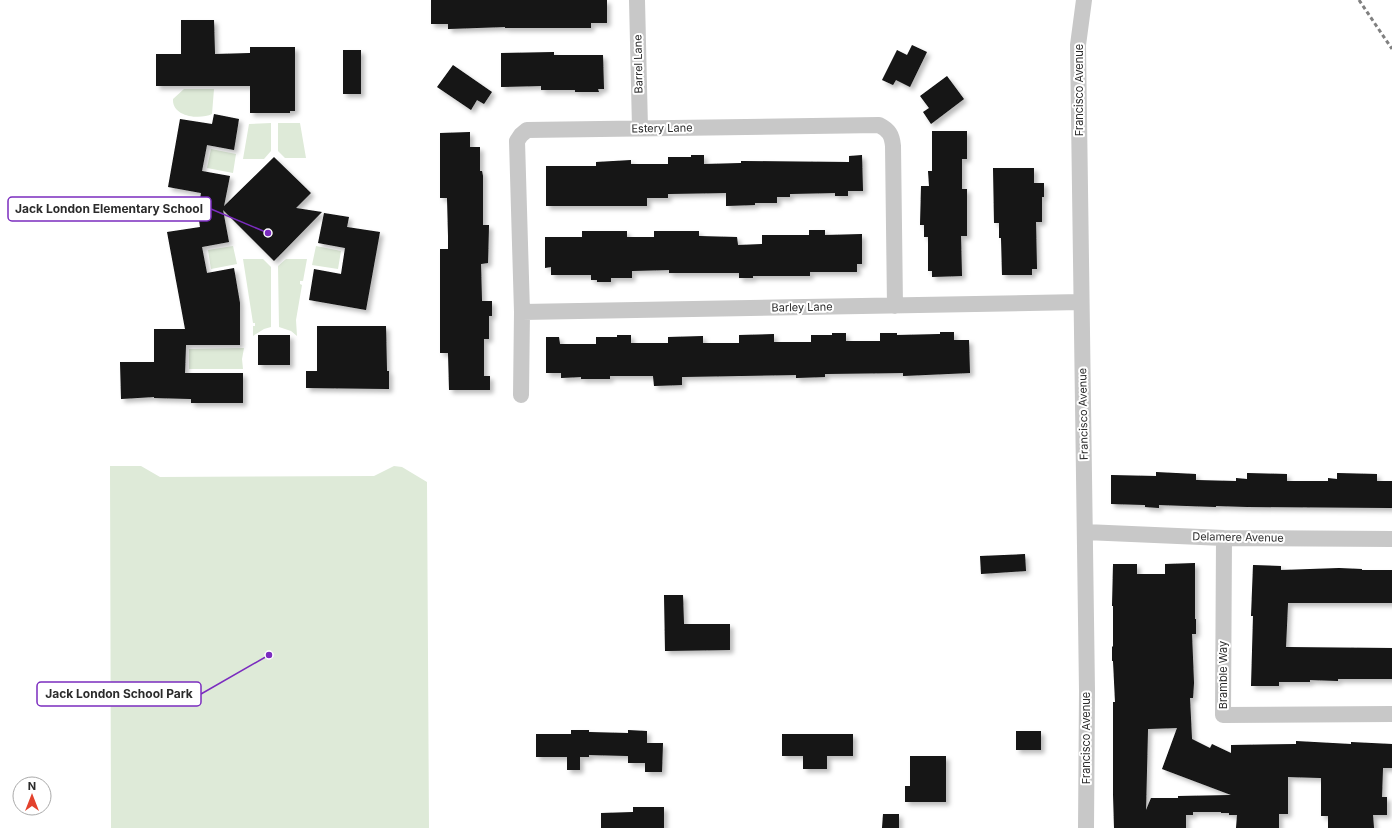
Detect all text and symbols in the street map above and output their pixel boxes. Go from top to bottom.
street label: Barrel Lane [630,34,646,94]
street label: Francisco Avenue [1072,44,1086,136]
street label: Estery Lane [631,120,693,136]
callout: Jack London Elementary School [8,197,211,221]
text: Jack London Elementary School [15,201,203,216]
street label: Barley Lane [771,299,833,315]
street label: Francisco Avenue [1075,368,1091,460]
street label: Delamere Avenue [1192,529,1284,545]
street label: Bramble Way [1216,641,1230,709]
callout: Jack London School Park [37,682,201,706]
text: Jack London School Park [45,686,193,701]
street label: Francisco Avenue [1079,692,1093,784]
north arrow [12,776,52,816]
text: N [28,779,36,793]

